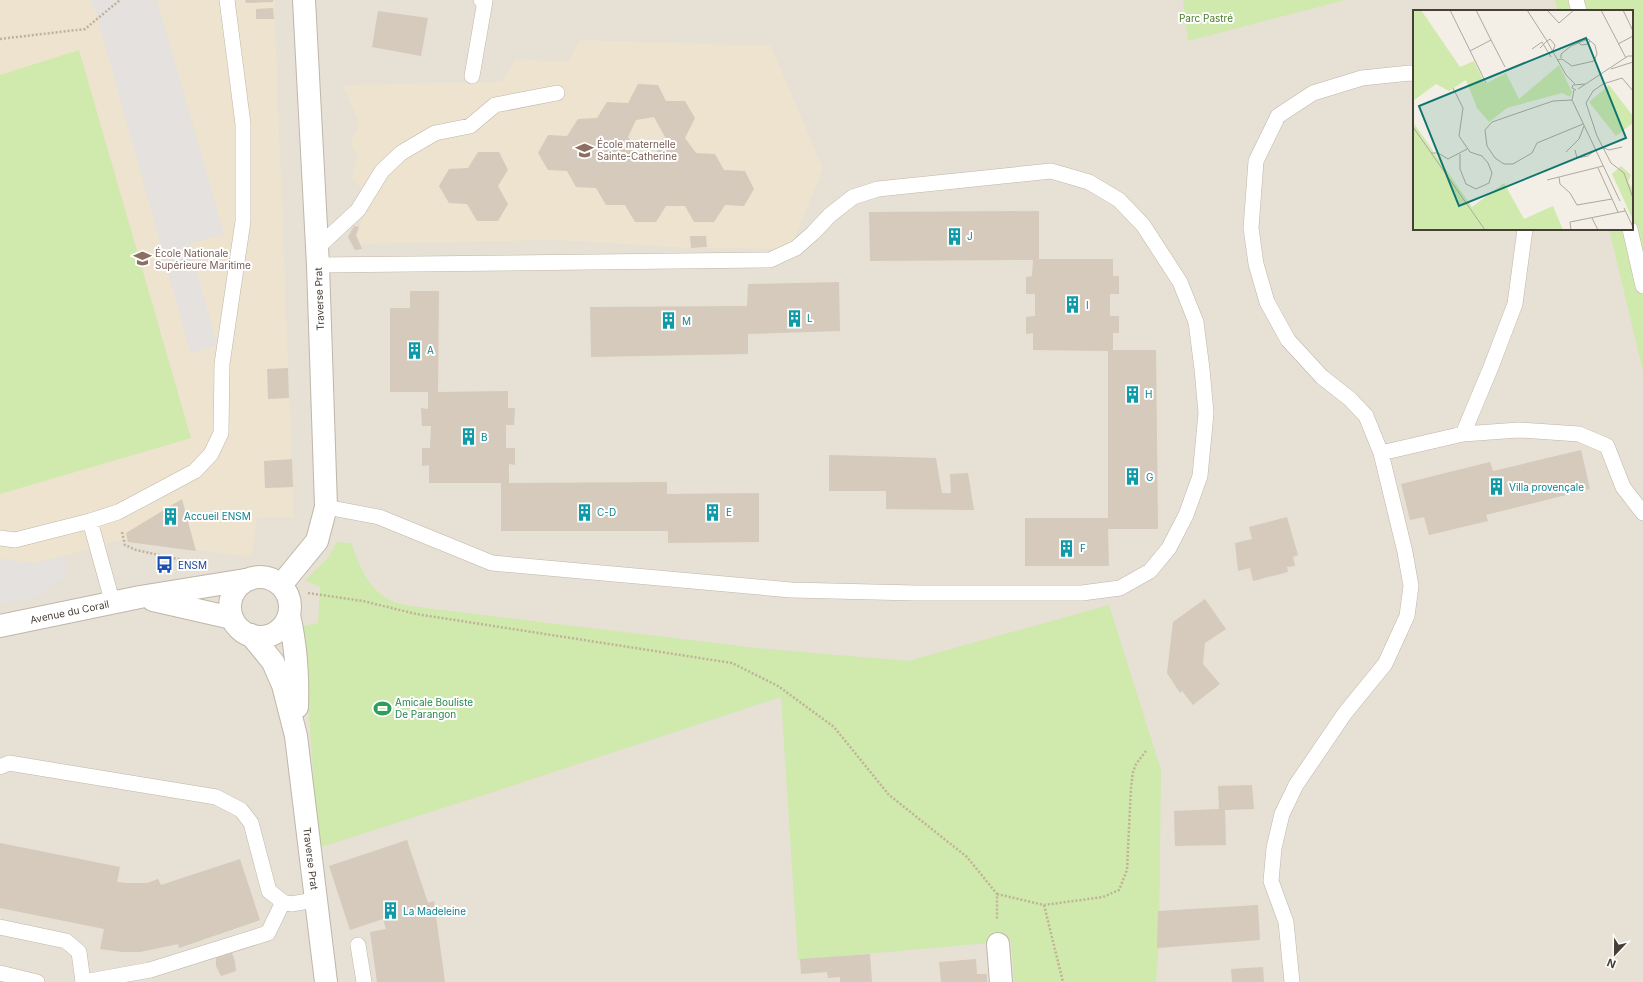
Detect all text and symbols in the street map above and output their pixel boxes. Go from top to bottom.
inset map [1413,10,1633,230]
park label: Parc Pastré [1179,12,1233,24]
place label: École maternelle Sainte-Catherine [597,137,677,162]
school or university icon: École maternelle Sainte-Catherine [574,140,594,160]
building icon: J [944,226,964,246]
place label: J [967,230,973,242]
place label: École Nationale Supérieure Maritime [155,246,251,271]
school or university icon: École Nationale Supérieure Maritime [132,249,152,269]
street label: Traverse Prat [312,267,326,331]
building icon: I [1063,295,1083,315]
place label: I [1086,299,1089,311]
building icon: L [784,308,804,328]
building icon: M [659,311,679,331]
place label: L [807,312,813,324]
place label: M [682,315,691,327]
building icon: A [404,340,424,360]
place label: A [427,344,434,356]
building icon: H [1122,384,1142,404]
place label: H [1145,388,1152,400]
building icon: B [458,427,478,447]
place label: B [481,431,488,443]
building icon: G [1123,467,1143,487]
place label: G [1146,471,1153,483]
building icon: Villa provençale [1486,477,1506,497]
place label: Villa provençale [1509,481,1584,493]
building icon: C-D [574,502,594,522]
building icon: E [703,502,723,522]
building icon: Accueil ENSM [161,506,181,526]
place label: C-D [597,506,616,518]
place label: E [726,506,732,518]
place label: Accueil ENSM [184,510,251,522]
building icon: F [1057,538,1077,558]
place label: F [1080,542,1086,554]
bus stop icon: ENSM [155,555,175,575]
place label: ENSM [178,559,207,571]
street label: Avenue du Corail [29,598,110,626]
place label: Amicale Bouliste De Parangon [395,696,473,720]
sports icon: Amicale Bouliste De Parangon [372,698,392,718]
street label: Traverse Prat [301,826,321,891]
building icon: La Madeleine [380,901,400,921]
place label: La Madeleine [403,905,466,917]
north arrow [1595,934,1635,974]
text: N [1605,955,1618,971]

